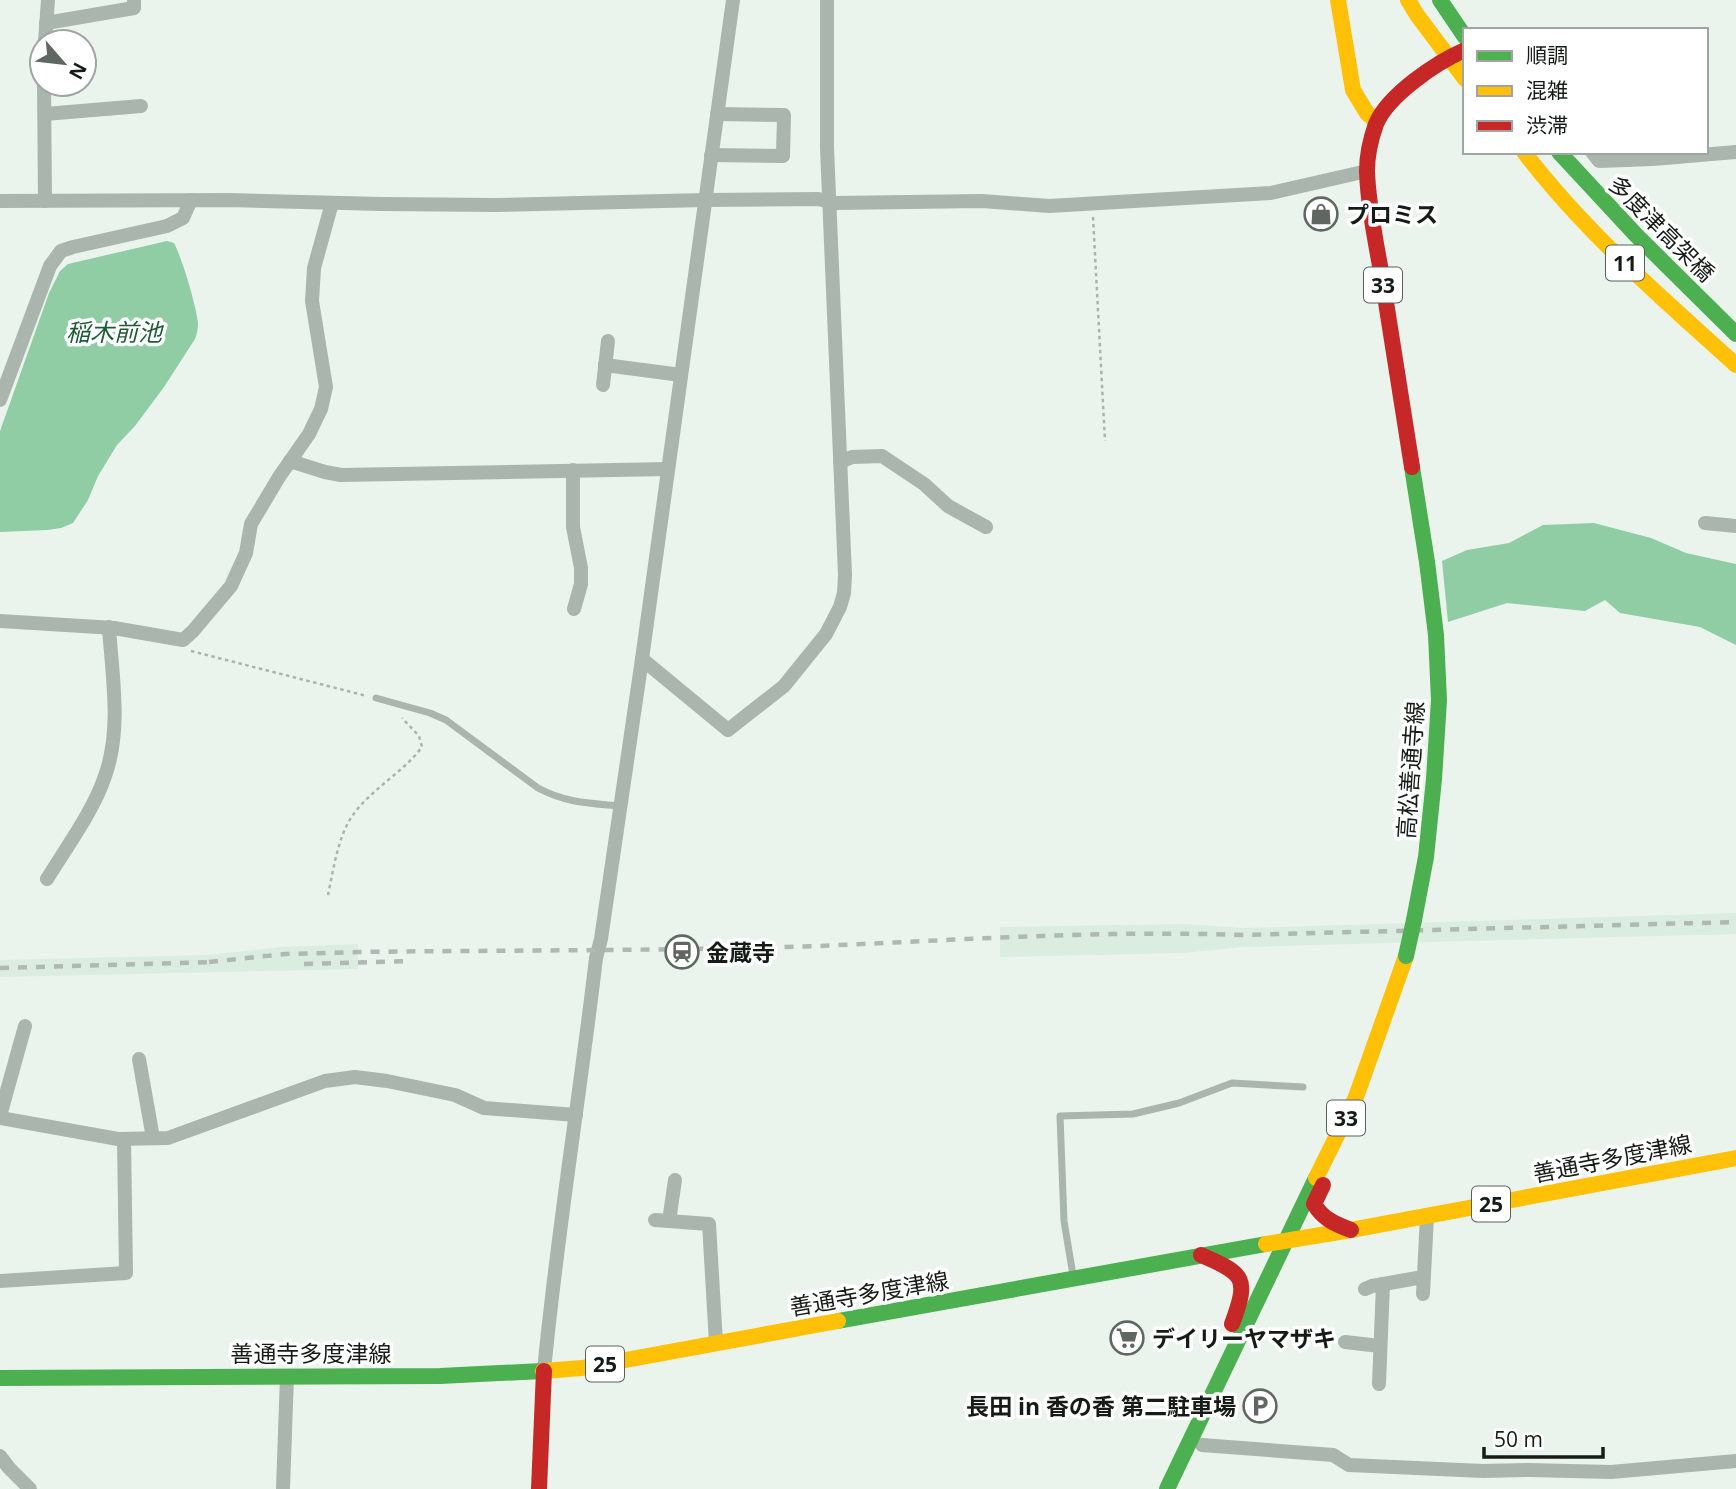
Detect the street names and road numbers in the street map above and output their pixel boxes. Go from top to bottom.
street label: 多度津高架橋 [1602,168,1722,288]
road number: 11 [1606,246,1644,280]
road number: 33 [1364,268,1402,302]
street label: 高松善通寺線 [1389,700,1431,840]
road number: 33 [1327,1100,1365,1136]
street label: 善通寺多度津線 [1530,1127,1694,1189]
road number: 25 [1472,1186,1510,1222]
street label: 善通寺多度津線 [787,1263,951,1323]
street label: 善通寺多度津線 [231,1337,392,1369]
road number: 25 [586,1346,624,1382]

